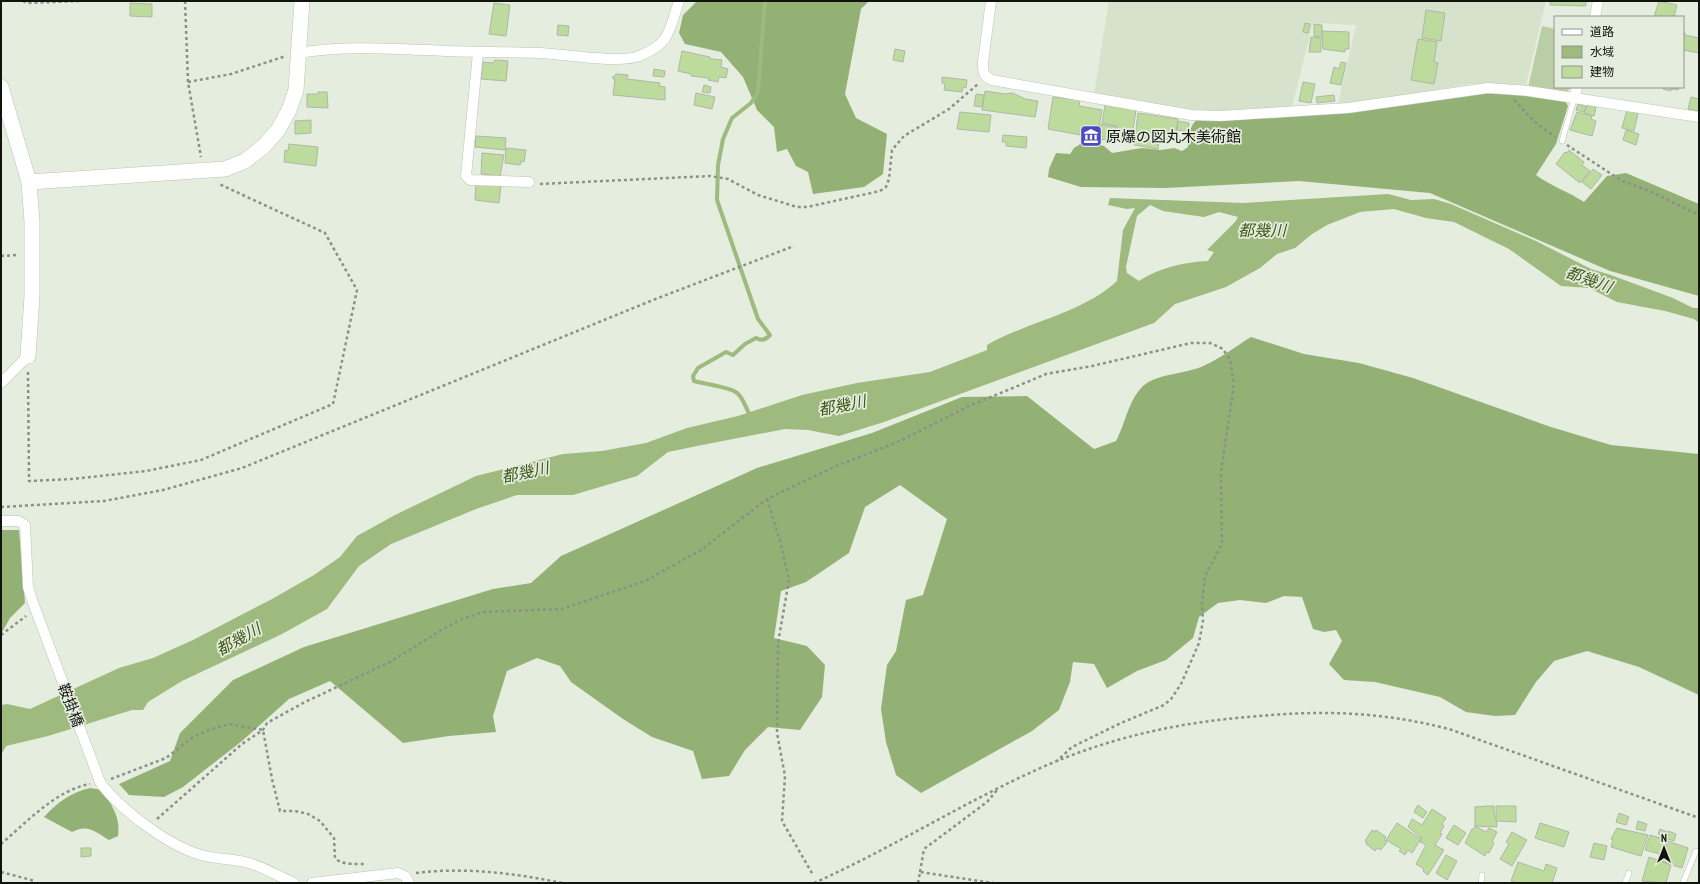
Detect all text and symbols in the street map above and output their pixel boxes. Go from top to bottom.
legend [1554,16,1684,88]
text: 道路 [1590,24,1614,39]
text: 水域 [1590,44,1614,59]
text: 建物 [1590,64,1614,79]
museum icon: 原爆の図丸木美術館 [1078,123,1104,149]
place label: 原爆の図丸木美術館 [1106,127,1241,146]
water label: 都幾川 [1238,220,1288,240]
water label: 都幾川 [1563,261,1617,297]
water label: 都幾川 [817,390,869,419]
water label: 都幾川 [499,457,553,487]
water label: 都幾川 [212,618,266,659]
street label: 鞍掛橋 [54,681,88,729]
north arrow [1644,828,1684,868]
text: N [1661,831,1667,845]

